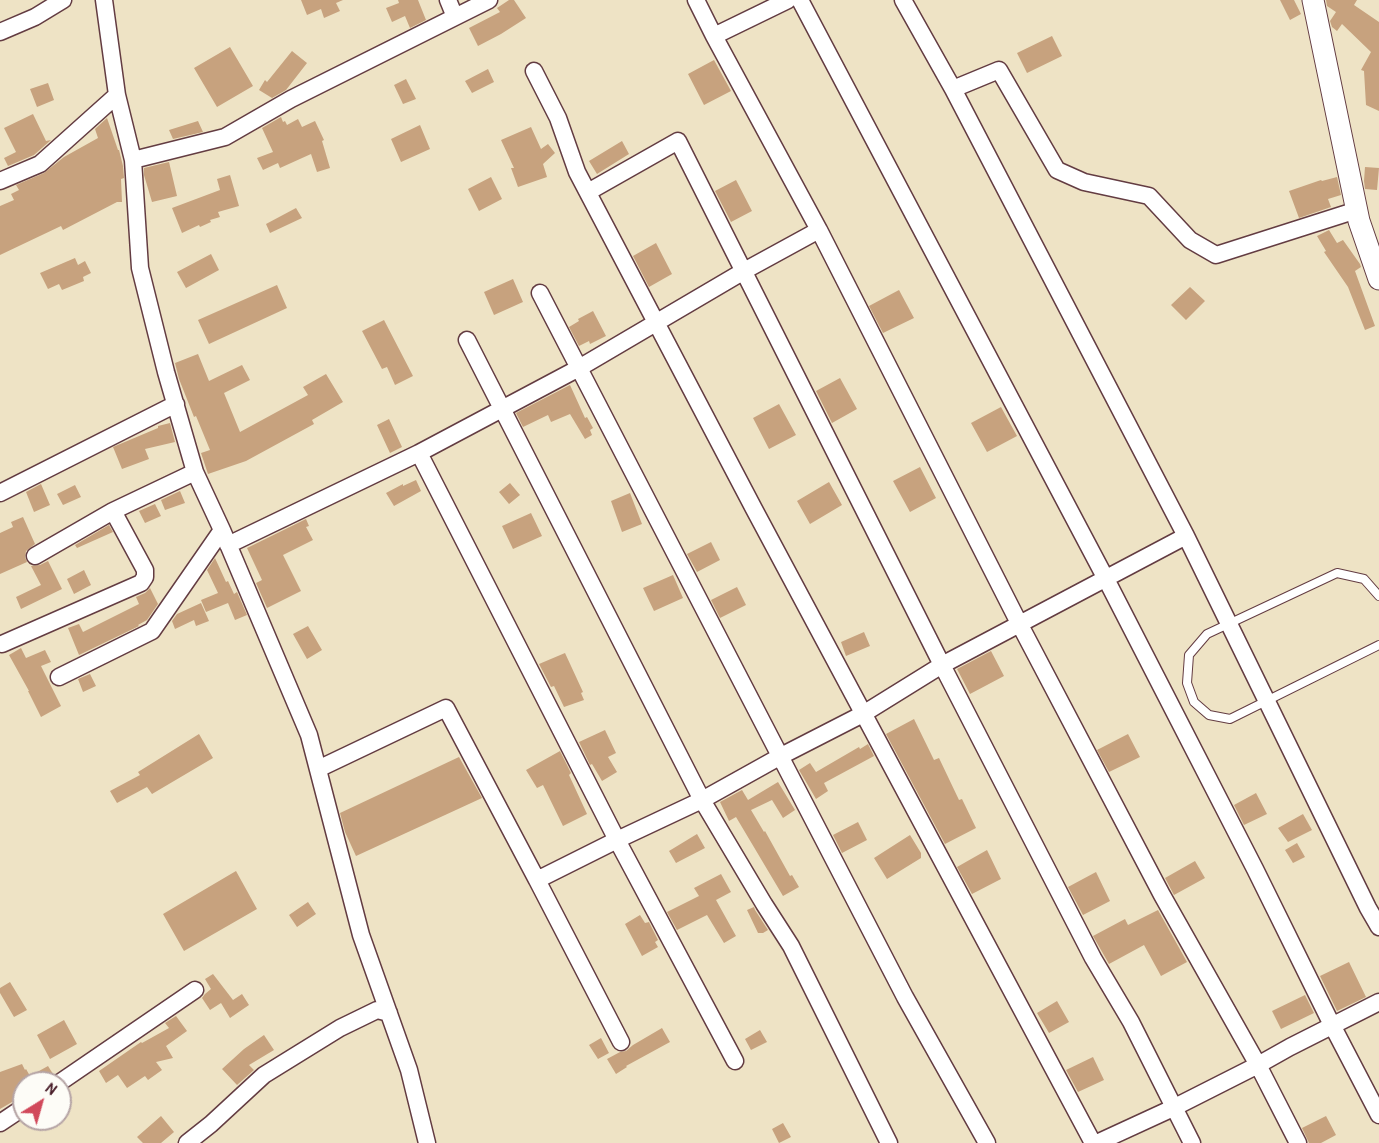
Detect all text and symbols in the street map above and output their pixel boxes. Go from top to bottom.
north arrow [12,1071,72,1131]
text: N [42,1077,62,1100]

